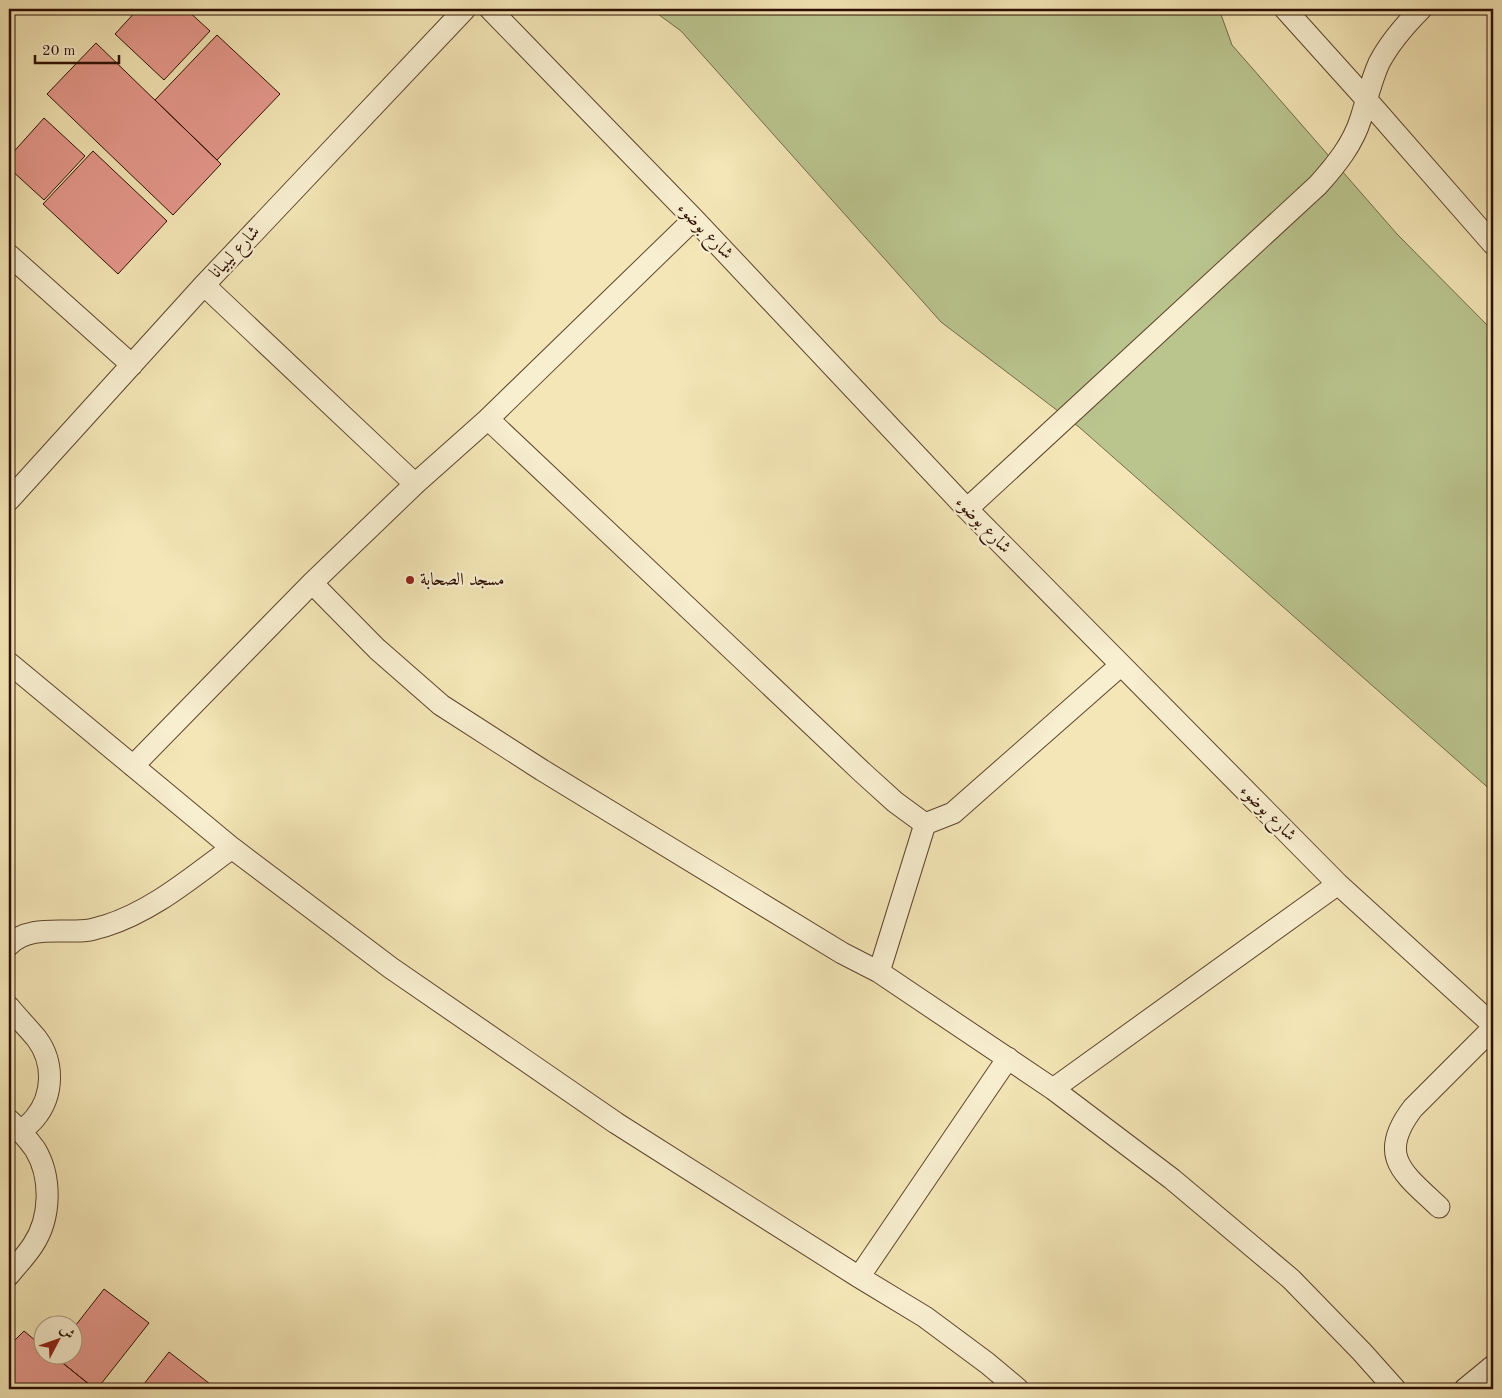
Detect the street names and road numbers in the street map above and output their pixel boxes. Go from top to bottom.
street label: شارع بوضوء [670,199,736,266]
street label: شارع ليبيانا [206,222,267,285]
street label: شارع بوضوء [948,493,1014,560]
street label: شارع بوضوء [1233,781,1300,848]

